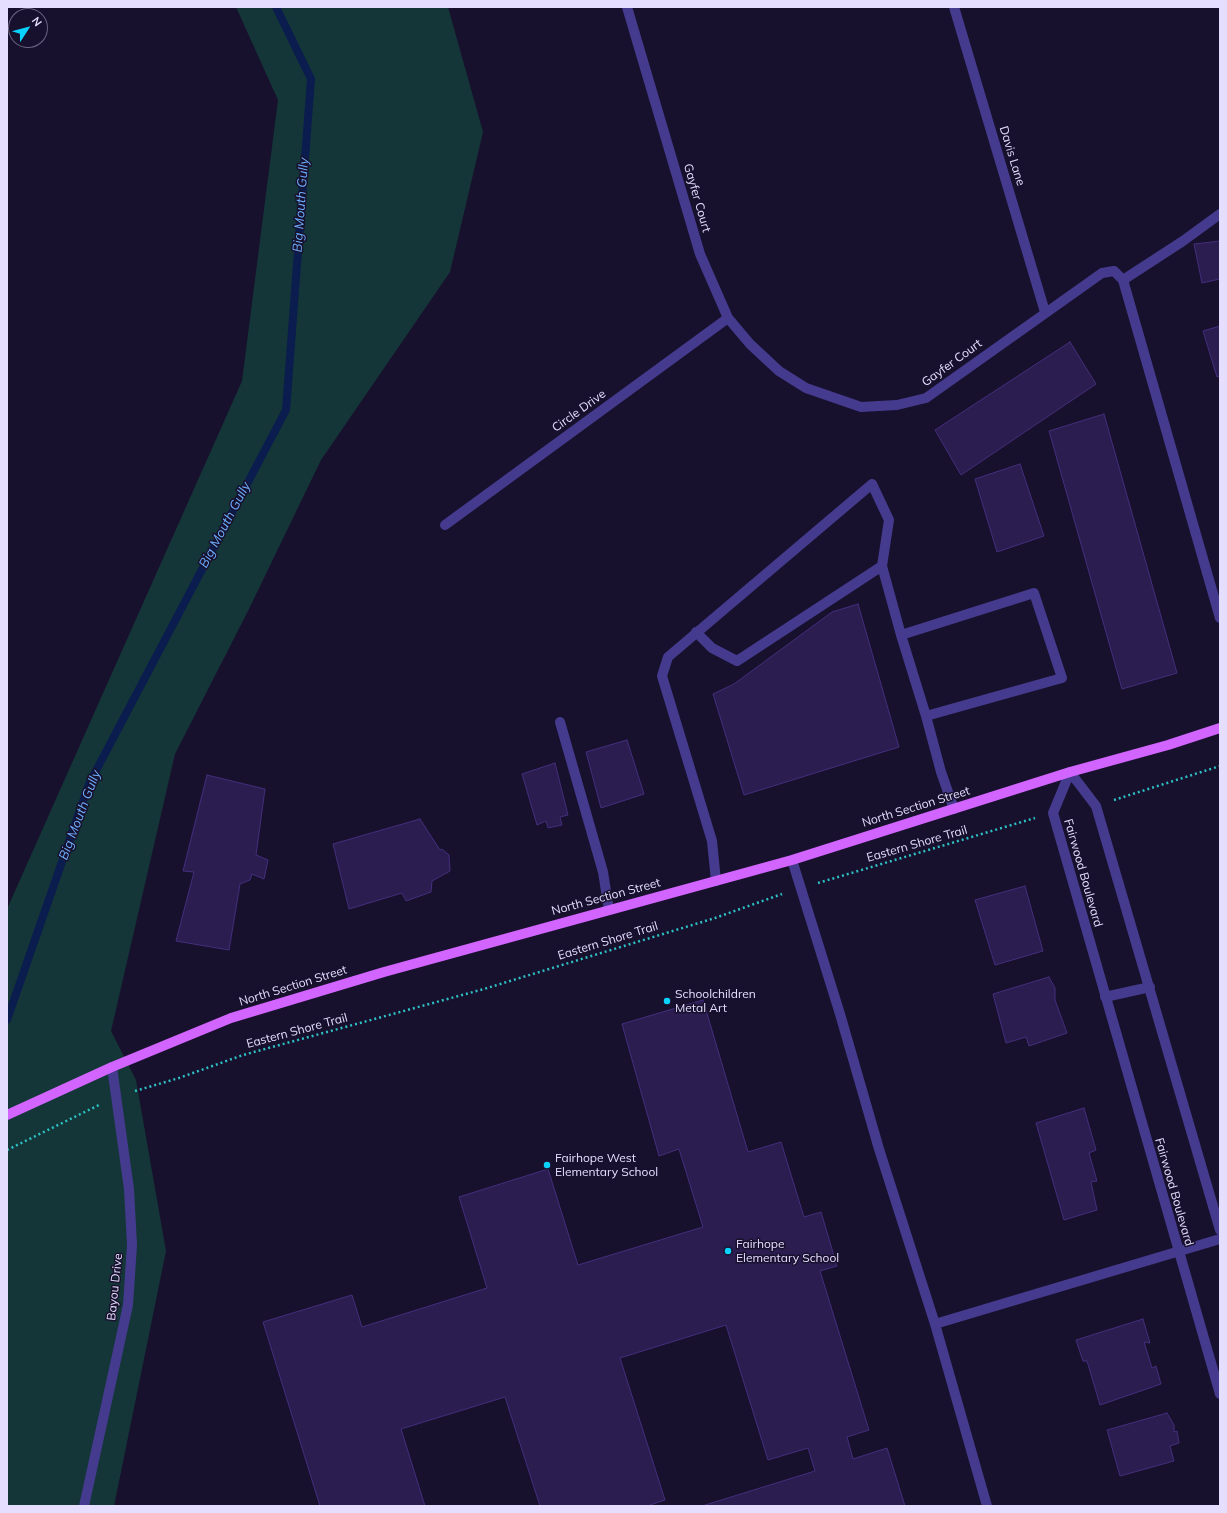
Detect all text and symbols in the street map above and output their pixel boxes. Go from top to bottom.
north arrow [8,8,48,48]
text: N [29,14,45,29]
street label: Davis Lane [996,124,1028,188]
water label: Big Mouth Gully [290,157,312,253]
street label: Gayfer Court [680,162,714,234]
street label: Gayfer Court [919,336,985,390]
street label: Circle Drive [549,387,609,435]
water label: Big Mouth Gully [196,479,254,571]
water label: Big Mouth Gully [56,768,104,862]
street label: North Section Street [860,784,972,830]
street label: Fairwood Boulevard [1061,817,1105,929]
street label: Eastern Shore Trail [865,823,969,865]
street label: North Section Street [550,876,662,918]
street label: Eastern Shore Trail [556,919,660,963]
street label: North Section Street [237,963,349,1009]
place label: Schoolchildren Metal Art [675,987,756,1015]
marker: Schoolchildren Metal Art [662,996,672,1006]
street label: Eastern Shore Trail [245,1011,349,1051]
street label: Fairwood Boulevard [1152,1136,1196,1248]
place label: Fairhope West Elementary School [555,1151,658,1179]
marker: Fairhope West Elementary School [542,1160,552,1170]
place label: Fairhope Elementary School [736,1237,839,1265]
marker: Fairhope Elementary School [723,1246,733,1256]
street label: Bayou Drive [104,1253,126,1321]

